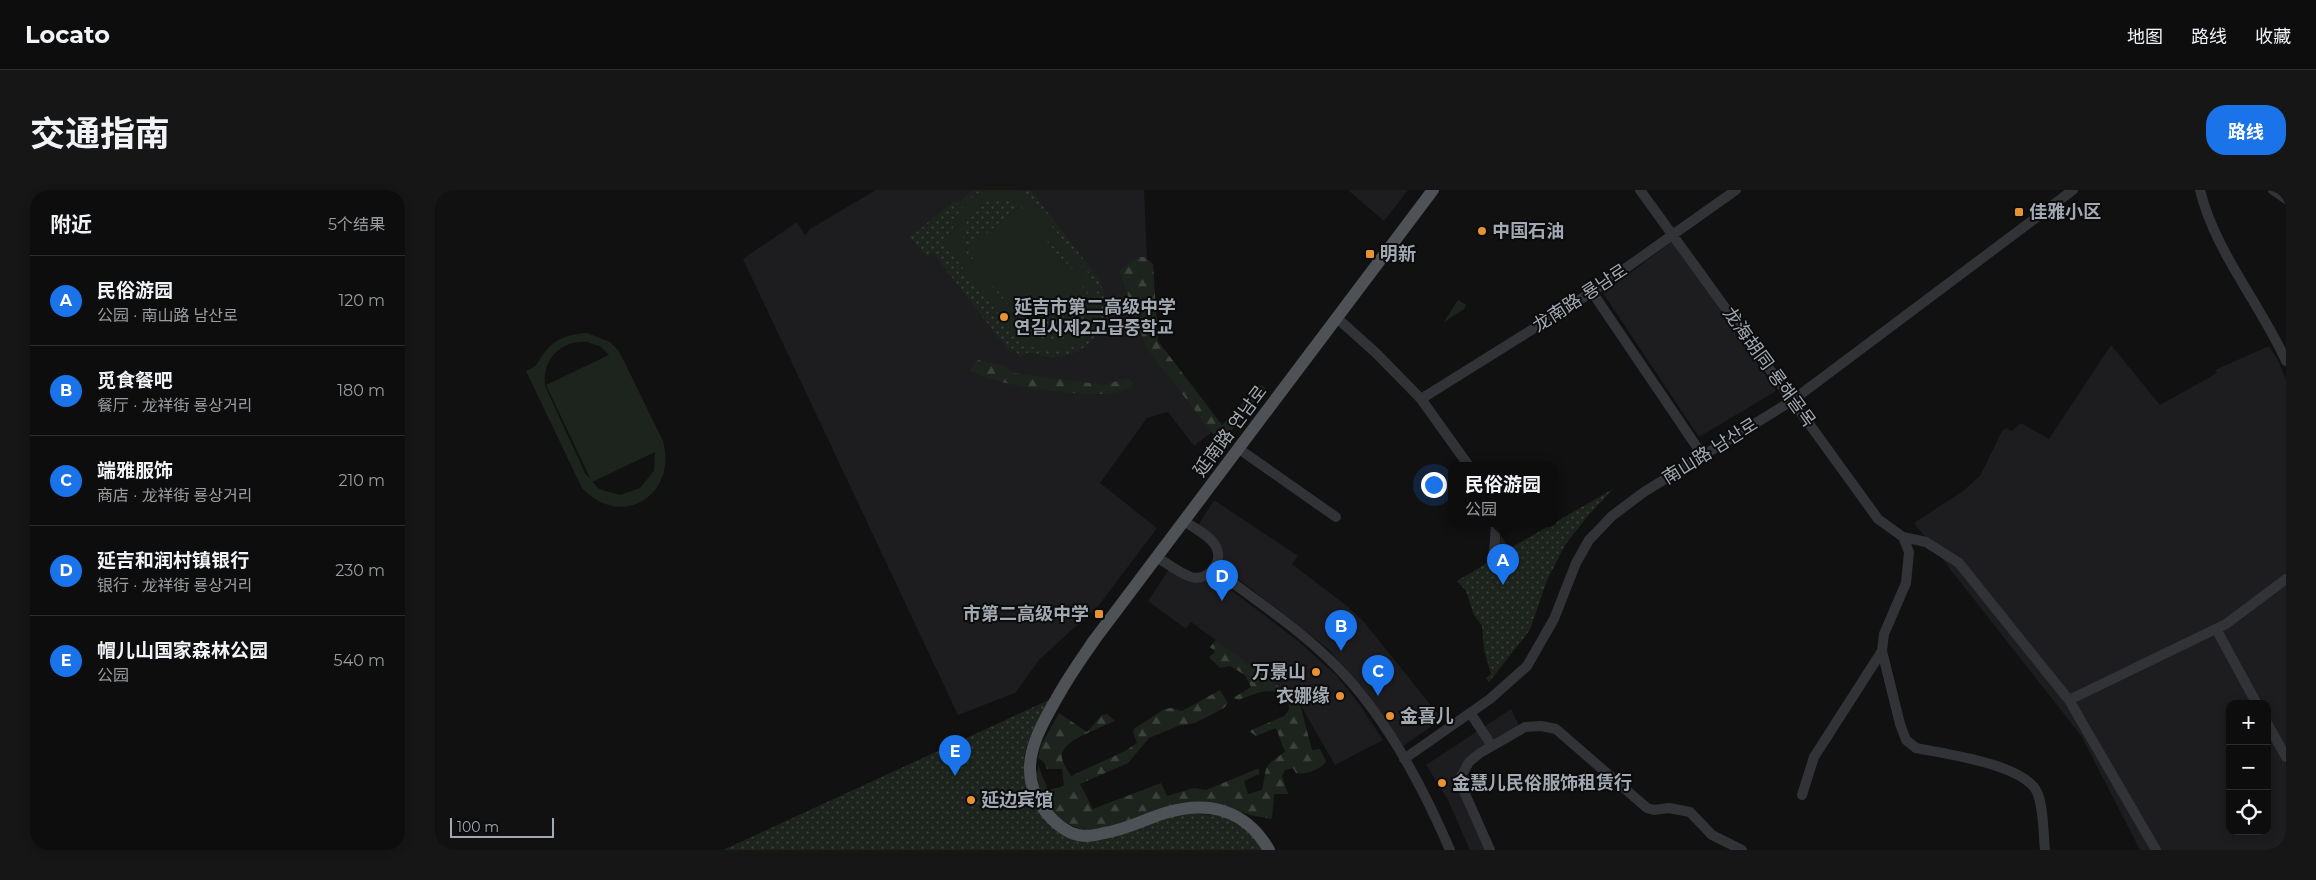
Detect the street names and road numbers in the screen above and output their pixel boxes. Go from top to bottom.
street label: 龙南路 룡남로 [1529,259,1631,337]
street label: 龙海胡同 룡해골목 [1718,303,1820,431]
street label: 延南路 연남로 [1189,381,1271,481]
street label: 南山路 남산로 [1658,413,1762,489]

